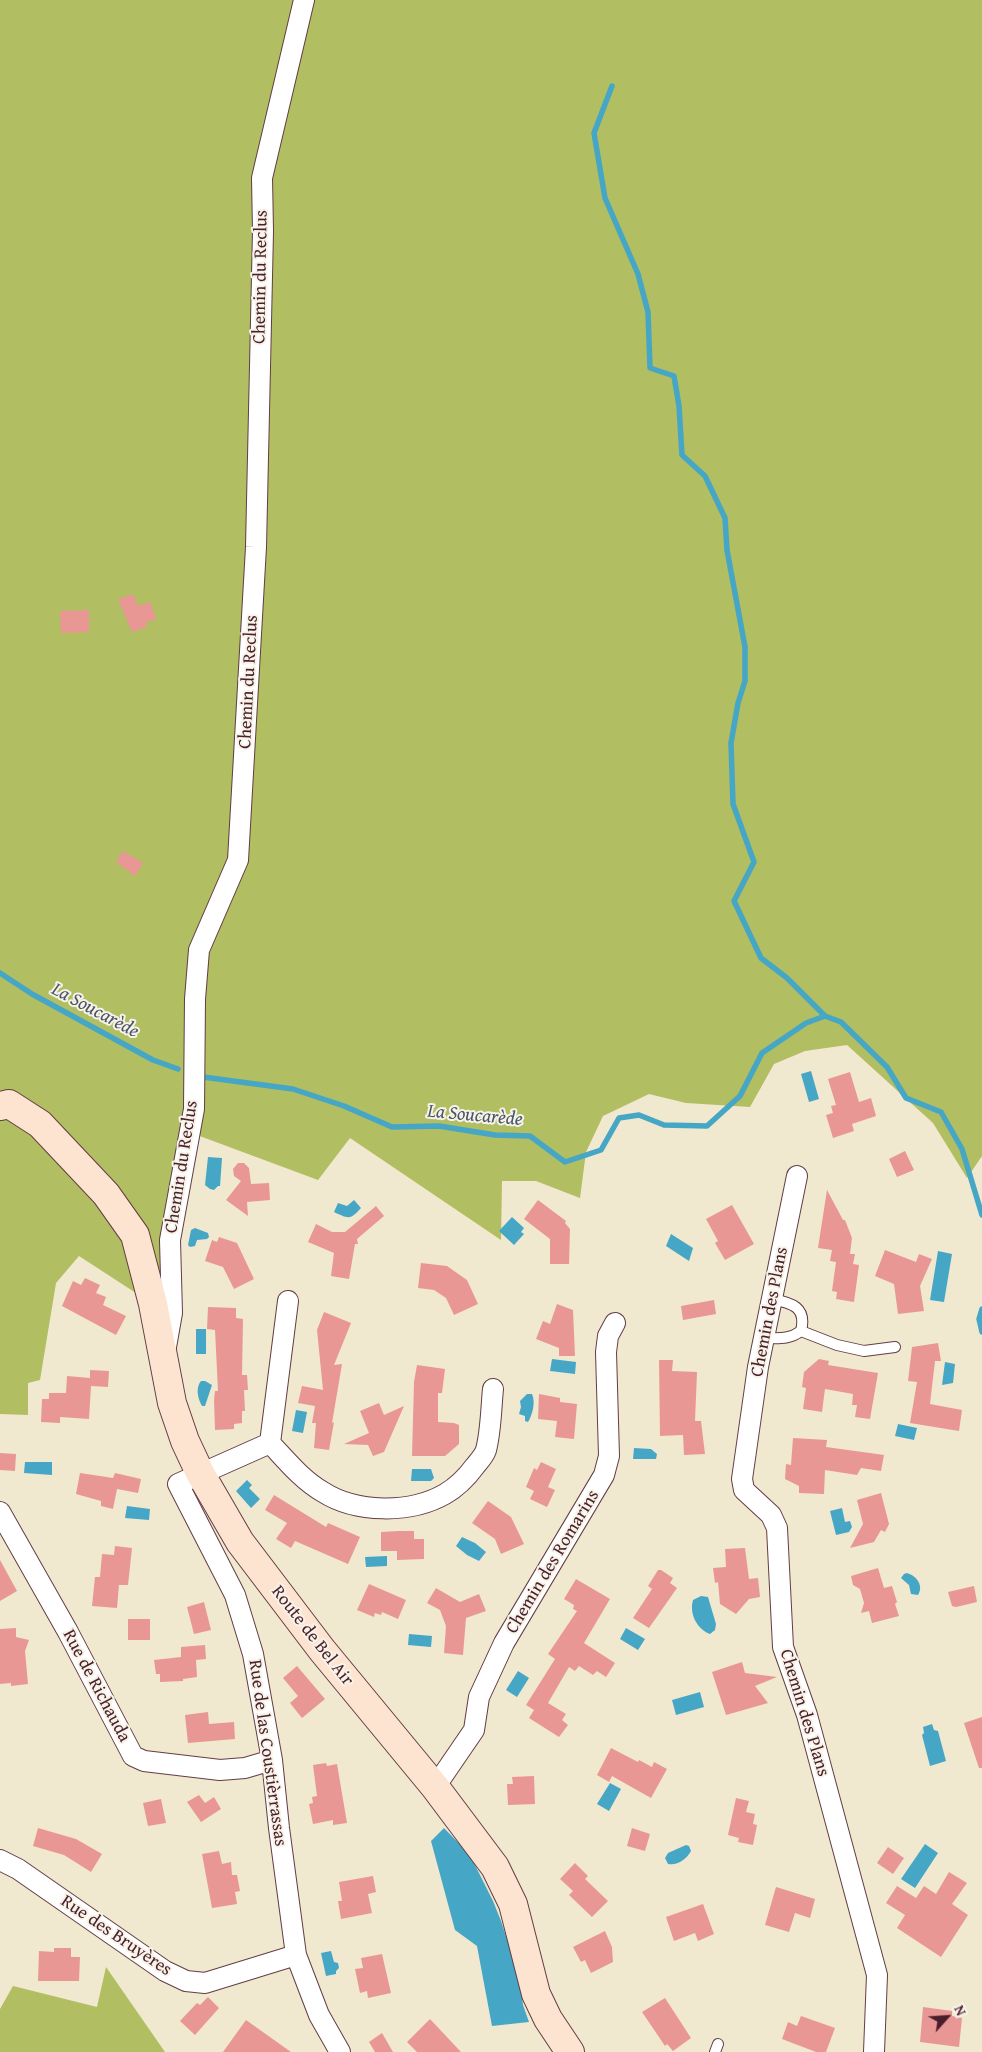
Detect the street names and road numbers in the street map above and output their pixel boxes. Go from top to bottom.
street label: Chemin du Reclus [249,210,273,344]
street label: Chemin du Reclus [235,615,263,749]
street label: Chemin du Reclus [161,1099,203,1235]
street label: Chemin des Plans [747,1245,793,1379]
street label: Chemin des Romarins [502,1486,604,1638]
street label: Route de Bel Air [266,1582,358,1690]
street label: Rue de Richauda [57,1626,135,1746]
street label: Chemin des Plans [774,1647,834,1779]
street label: Rue de las Coustièrrassas [243,1658,291,1848]
street label: Rue des Bruyères [56,1891,176,1981]

